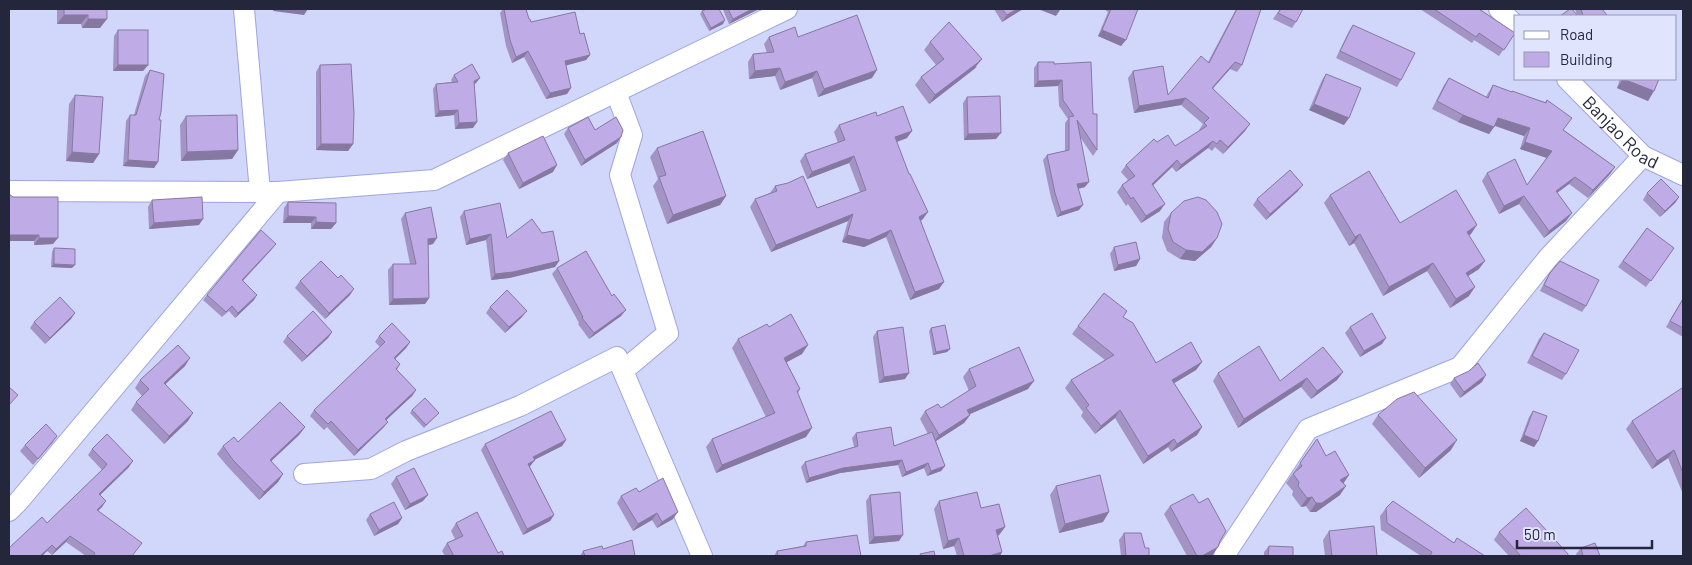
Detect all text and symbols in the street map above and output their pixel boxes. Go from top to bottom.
legend [1514,15,1677,80]
text: Road [1560,25,1593,43]
text: Building [1560,50,1613,68]
street label: Banjao Road [1579,91,1662,173]
scale bar [1517,518,1652,550]
text: 50 m [1524,525,1556,543]

